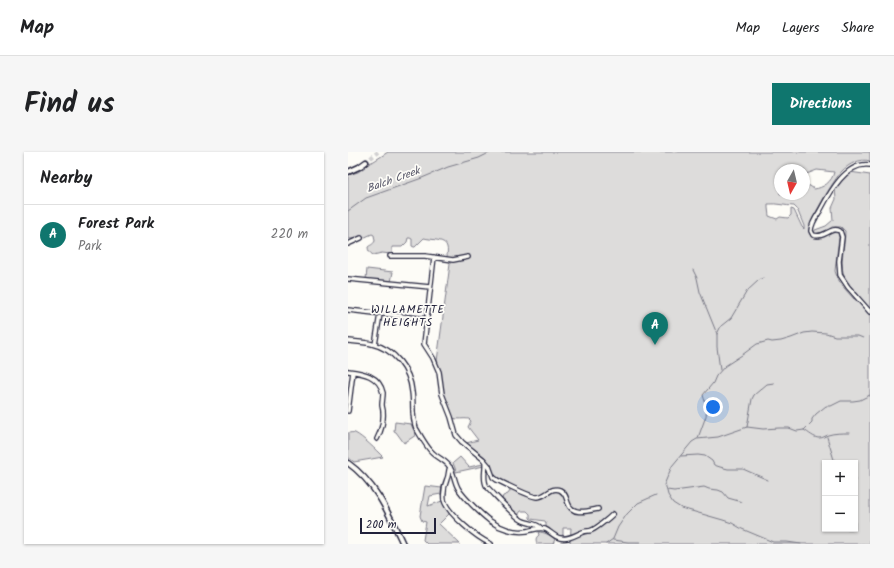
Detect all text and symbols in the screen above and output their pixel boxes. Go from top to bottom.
text: Map [20,13,54,43]
text: Map [736,17,760,39]
text: Layers [782,17,820,39]
text: Share [842,17,874,39]
text: Find us [24,82,115,127]
button: Directions [772,83,870,125]
water label: Balch Creek [364,161,424,198]
north arrow [774,164,810,200]
text: Nearby [40,165,92,192]
text: Forest Park [78,212,154,236]
text: A [49,224,57,245]
text: 220 m [271,224,308,245]
text: Park [78,236,102,257]
district label: WILLAMETTE HEIGHTS [371,301,445,332]
pin: A [642,312,668,345]
your location [703,397,723,417]
map controls [822,460,858,532]
button: + [822,460,858,496]
button: − [822,496,858,532]
scale bar [360,516,436,535]
text: 200 m [366,516,397,534]

